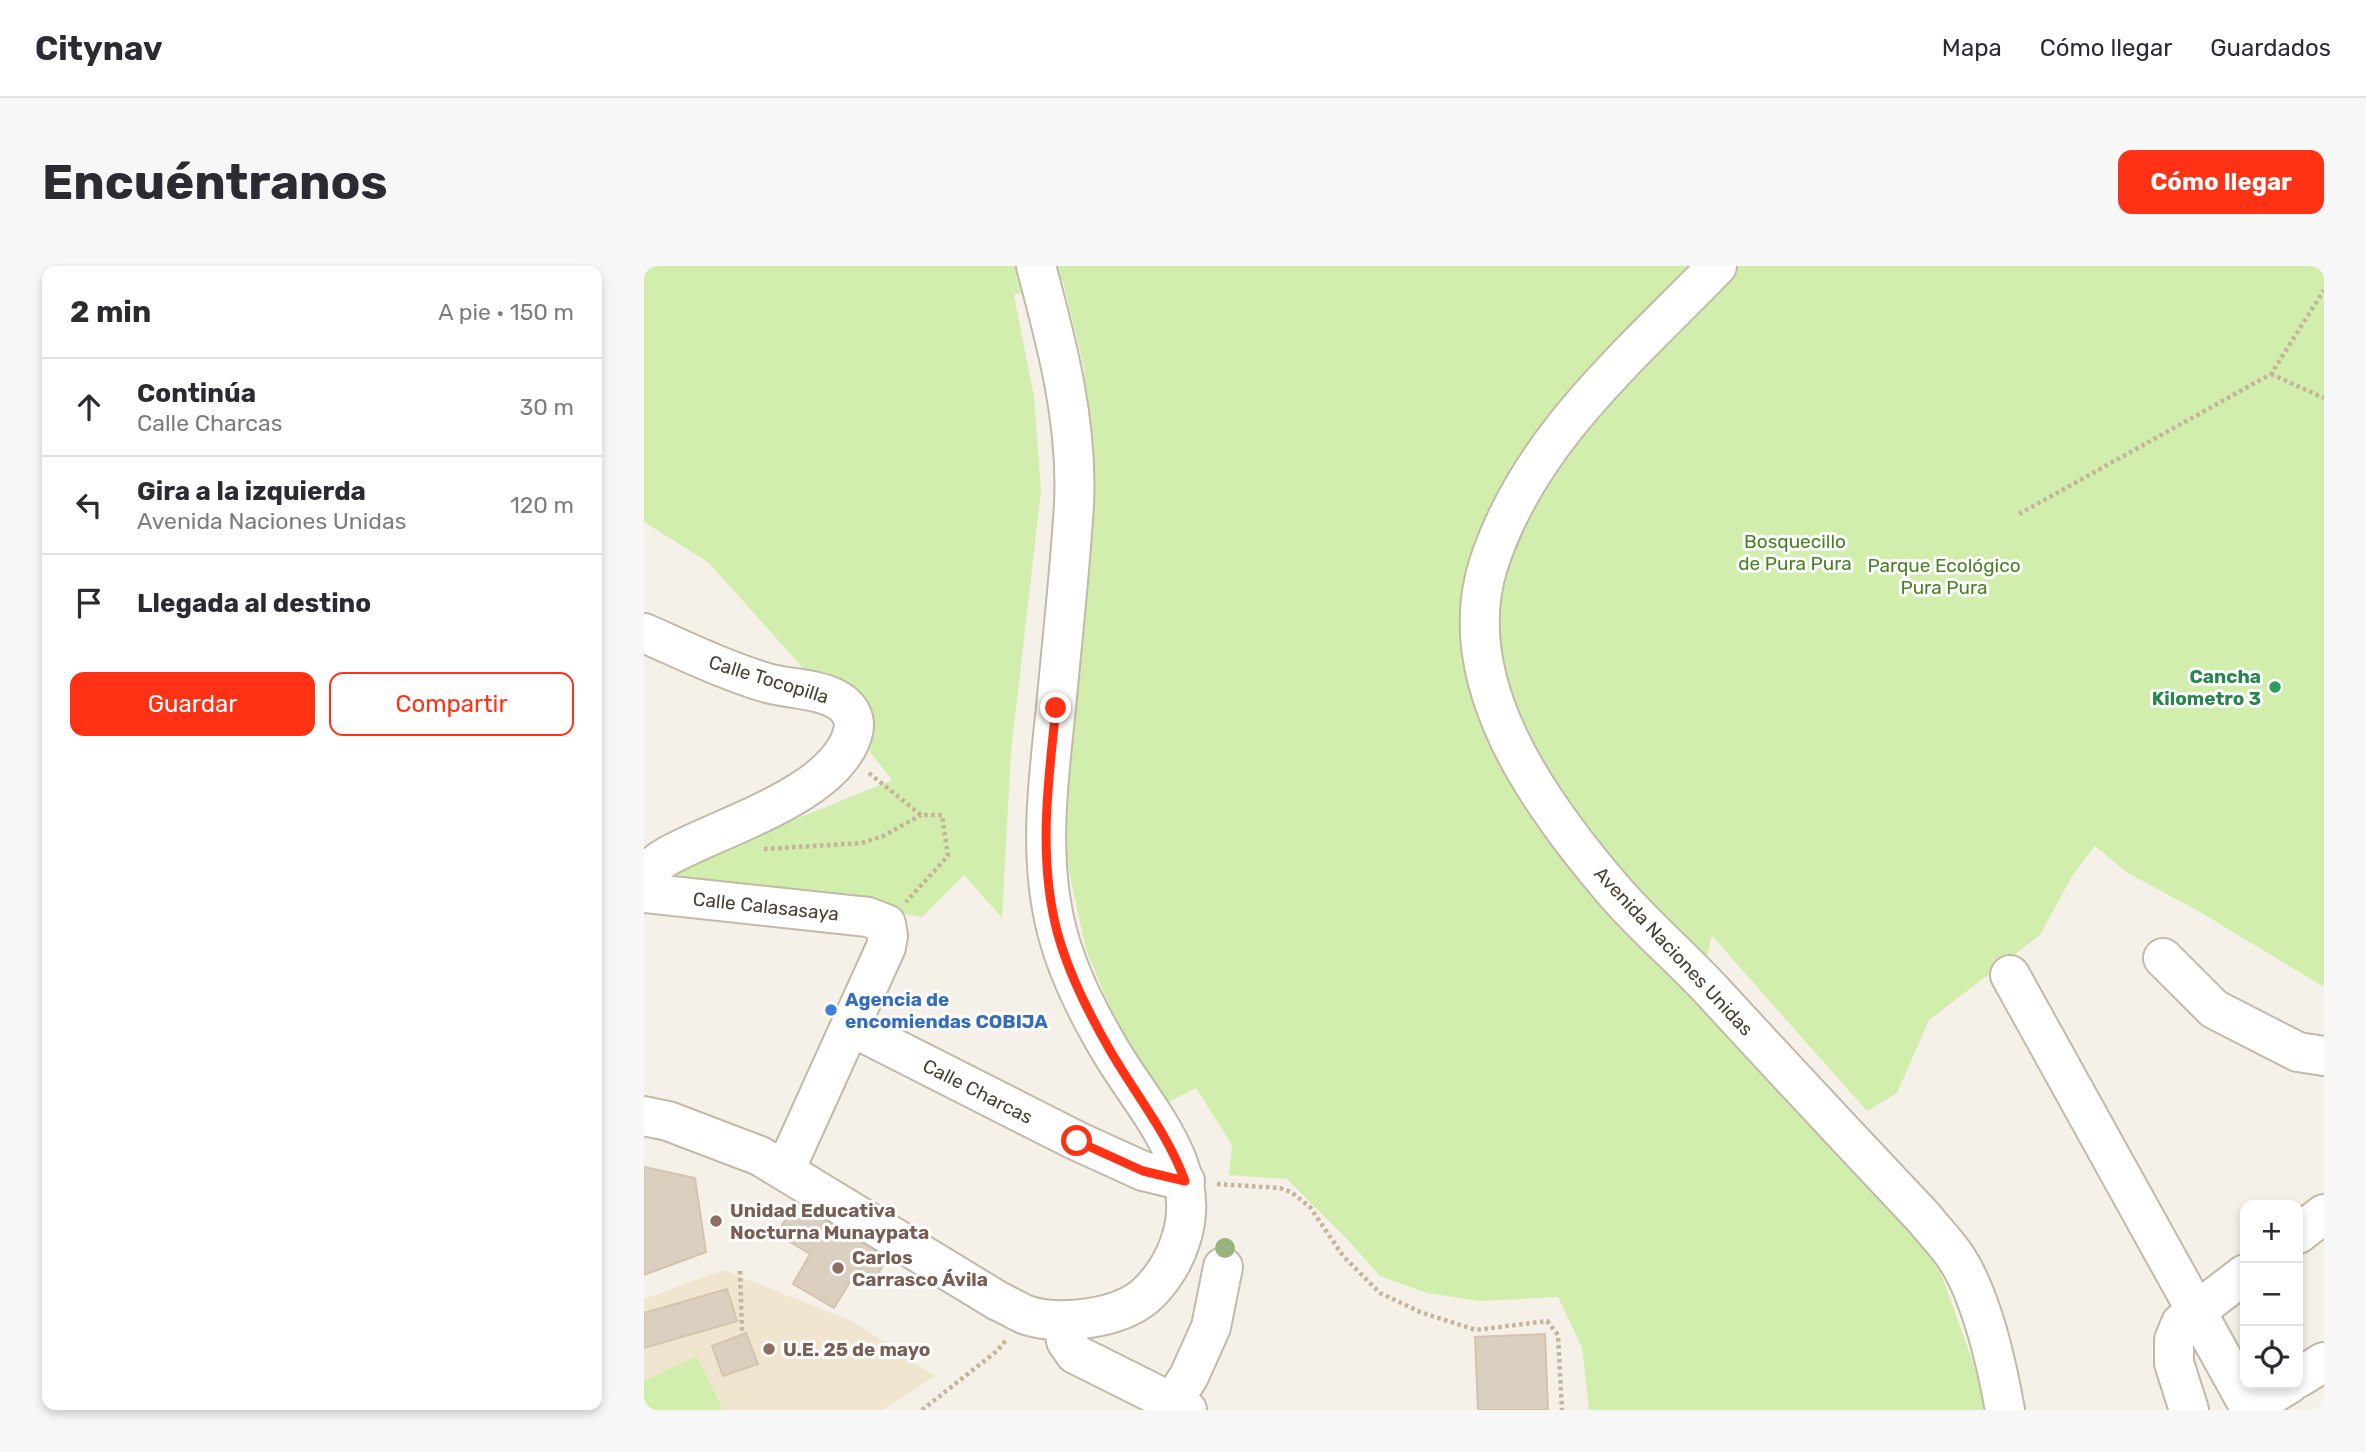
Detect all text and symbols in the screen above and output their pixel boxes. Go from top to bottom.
text: Citynav [35,29,163,68]
text: Mapa [1942,34,2002,62]
text: Cómo llegar [2040,34,2172,62]
text: Guardados [2210,34,2331,62]
button: Cómo llegar [2118,150,2324,214]
text: Encuéntranos [42,153,388,211]
text: 2 min [70,294,151,330]
text: A pie · 150 m [438,298,574,326]
text: Continúa [137,378,256,409]
icon: ahead [70,388,108,426]
text: 30 m [519,393,574,421]
text: Calle Charcas [137,409,282,437]
text: Gira a la izquierda [137,476,366,507]
icon: left [70,486,108,524]
text: 120 m [510,491,574,519]
text: Avenida Naciones Unidas [137,507,406,535]
park label: Bosquecillo de Pura Pura [1738,530,1852,575]
park label: Parque Ecológico Pura Pura [1867,554,2021,599]
icon: arrive [70,584,108,622]
text: Llegada al destino [137,588,371,619]
street label: Calle Tocopilla [706,650,832,709]
place label: Cancha Kilometro 3 [2152,665,2261,710]
button: Guardar [70,672,315,736]
button: Compartir [329,672,574,736]
marker: Cancha Kilometro 3 [2267,679,2283,695]
route end [1040,692,1071,723]
street label: Avenida Naciones Unidas [1589,862,1758,1041]
street label: Calle Calasasaya [692,887,840,926]
place label: Agencia de encomiendas COBIJA [845,988,1048,1033]
marker: Agencia de encomiendas COBIJA [823,1002,839,1018]
street label: Calle Charcas [919,1054,1036,1129]
route start [1061,1125,1092,1156]
place label: Unidad Educativa Nocturna Munaypata [730,1199,929,1244]
map controls [2240,1200,2303,1389]
button: + [2240,1200,2303,1263]
marker: Unidad Educativa Nocturna Munaypata [708,1213,724,1229]
place label: Carlos Carrasco Ávila [852,1246,988,1291]
marker: Carlos Carrasco Ávila [830,1260,846,1276]
button: − [2240,1263,2303,1326]
button: locate [2240,1326,2303,1389]
place label: U.E. 25 de mayo [783,1338,930,1361]
marker: U.E. 25 de mayo [761,1341,777,1357]

